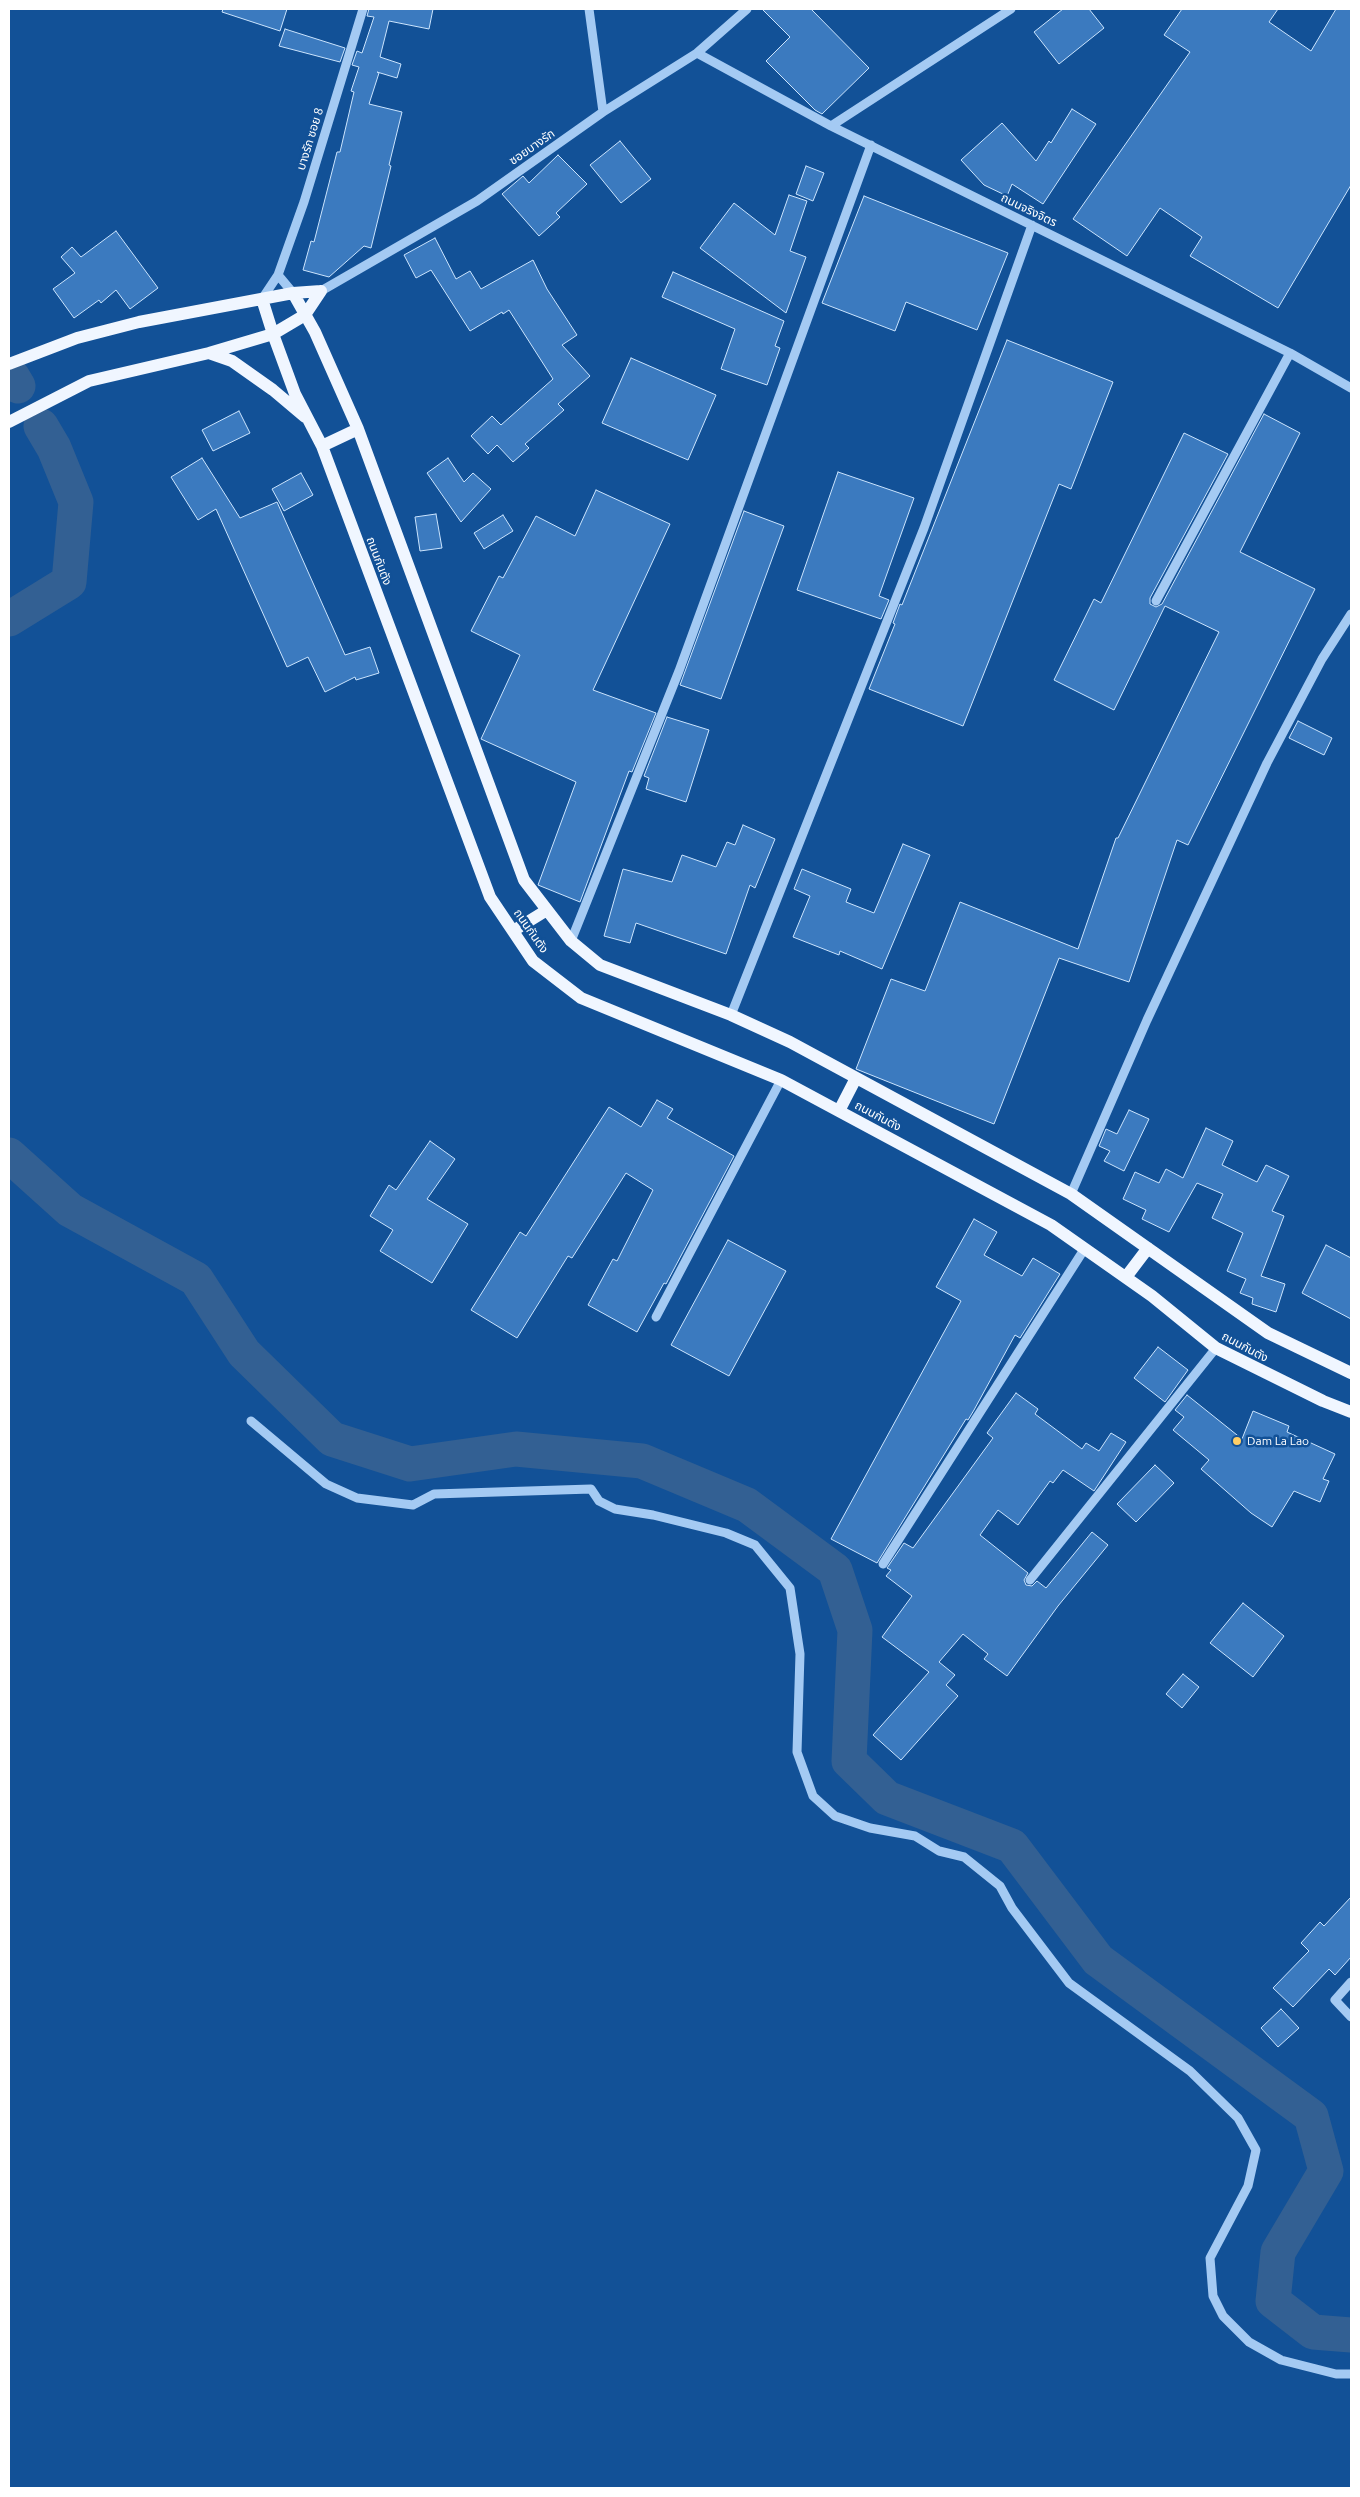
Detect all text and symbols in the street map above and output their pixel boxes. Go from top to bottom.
street label: บางรัก ซอย 8 [294,106,326,172]
street label: ซอยบางรัก [506,126,558,168]
street label: ถนนจริงจิตร [999,190,1059,230]
street label: ถนนกันตัง [363,535,395,587]
street label: ถนนกันตัง [511,906,551,956]
street label: ถนนกันตัง [852,1098,904,1134]
street label: ถนนกันตัง [1219,1329,1271,1365]
place label: Dam La Lao [1247,1434,1309,1448]
marker: Dam La Lao [1231,1435,1243,1447]

